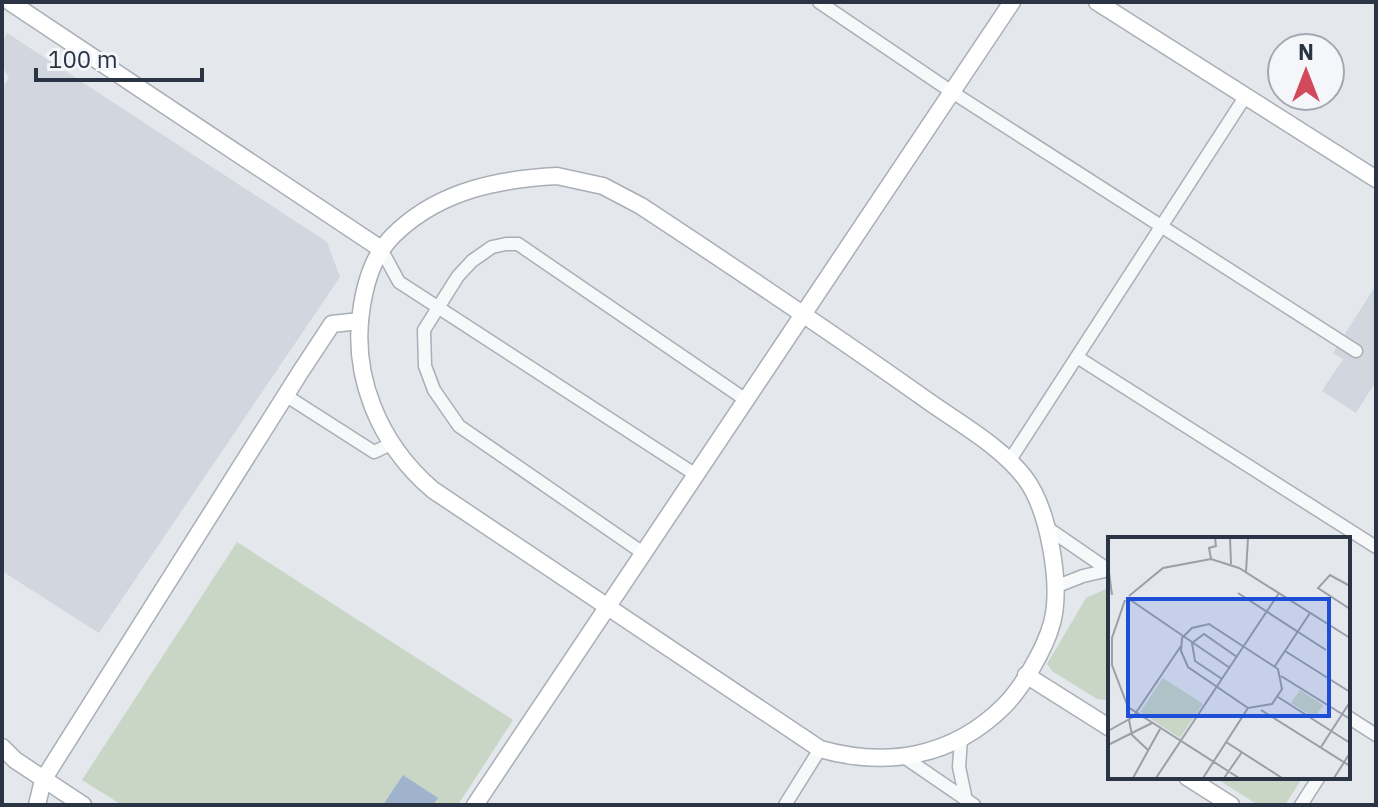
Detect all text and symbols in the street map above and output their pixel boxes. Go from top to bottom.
scale bar [36,32,202,82]
north arrow [1266,32,1346,112]
text: N [1298,37,1314,66]
text: 100 m [48,43,118,75]
inset map [1108,537,1350,779]

